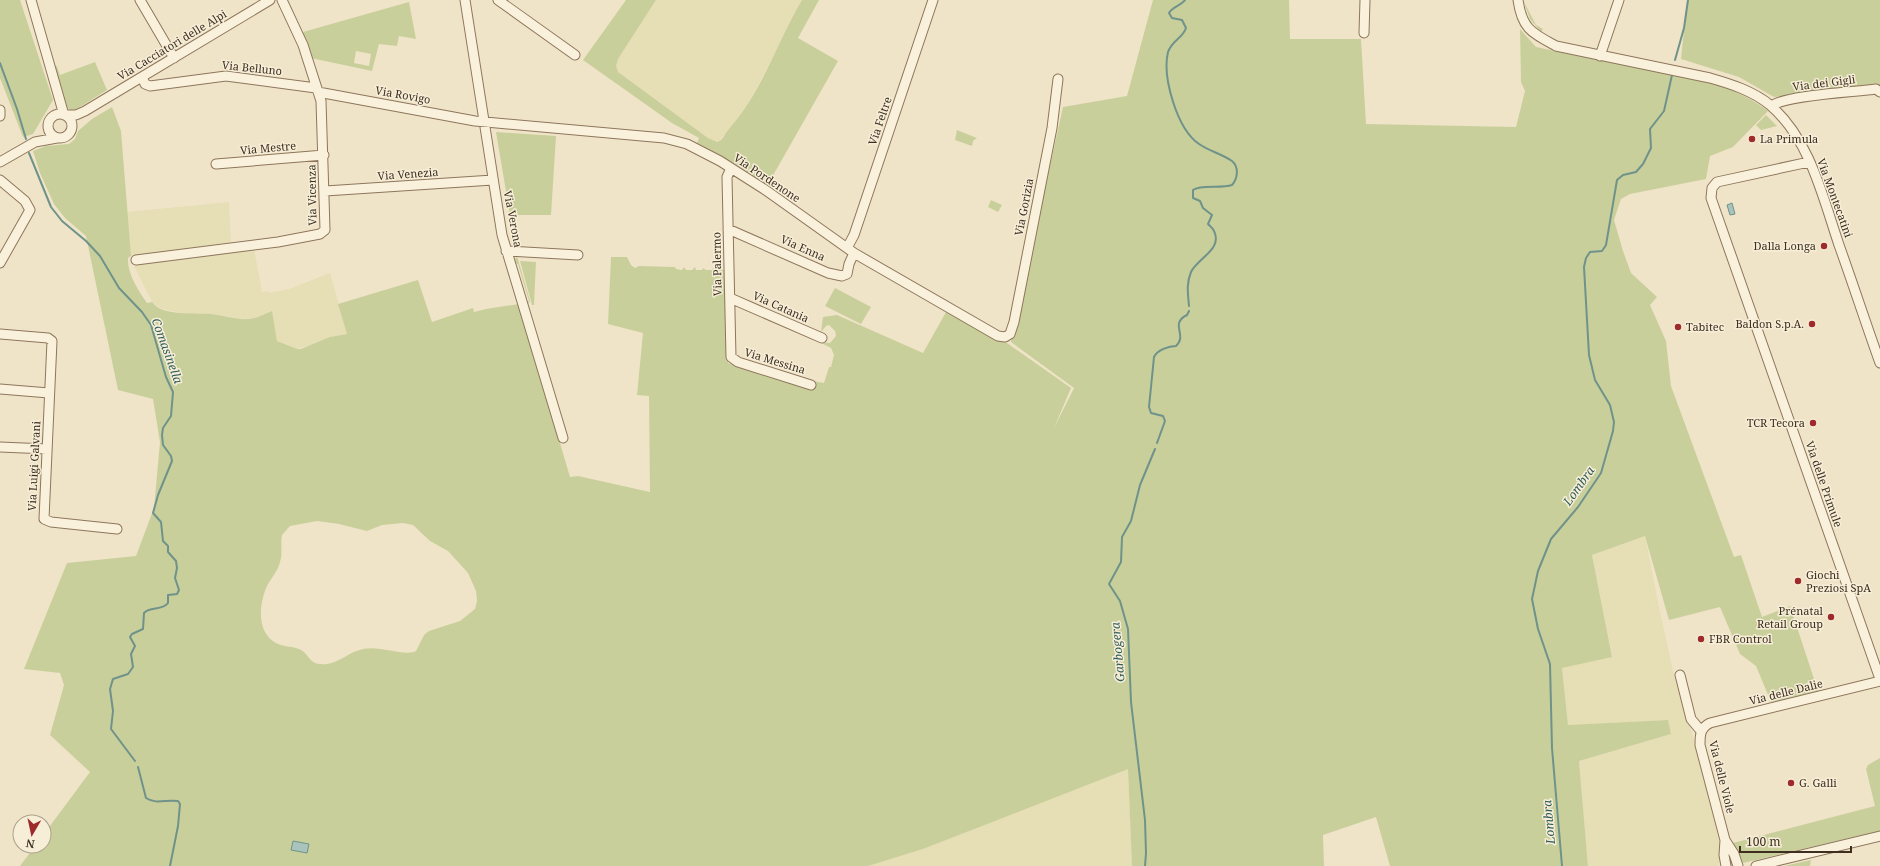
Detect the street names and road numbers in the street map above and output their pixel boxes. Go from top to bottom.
street label: Via Cacciatori delle Alpi [114,6,230,83]
street label: Via Belluno [221,57,283,78]
street label: Via dei Gigli [1792,71,1857,94]
street label: Via Rovigo [374,82,432,107]
street label: Via Feltre [864,95,895,147]
street label: Via Mestre [239,138,297,157]
street label: Via Pordenone [731,150,804,205]
street label: Via Montecatini [1814,156,1857,240]
street label: Via Vicenza [303,164,320,226]
street label: Via Venezia [377,164,439,183]
street label: Via Gorizia [1011,177,1036,237]
street label: Via Verona [501,189,526,249]
street label: Via Enna [779,231,828,264]
street label: Via Palermo [708,232,725,296]
street label: Via Catania [751,288,812,326]
street label: Via Messina [743,344,807,377]
street label: Via Luigi Galvani [24,420,43,511]
street label: Via delle Primule [1803,439,1846,529]
street label: Via delle Dalie [1748,675,1824,708]
street label: Via delle Viole [1706,739,1739,815]

